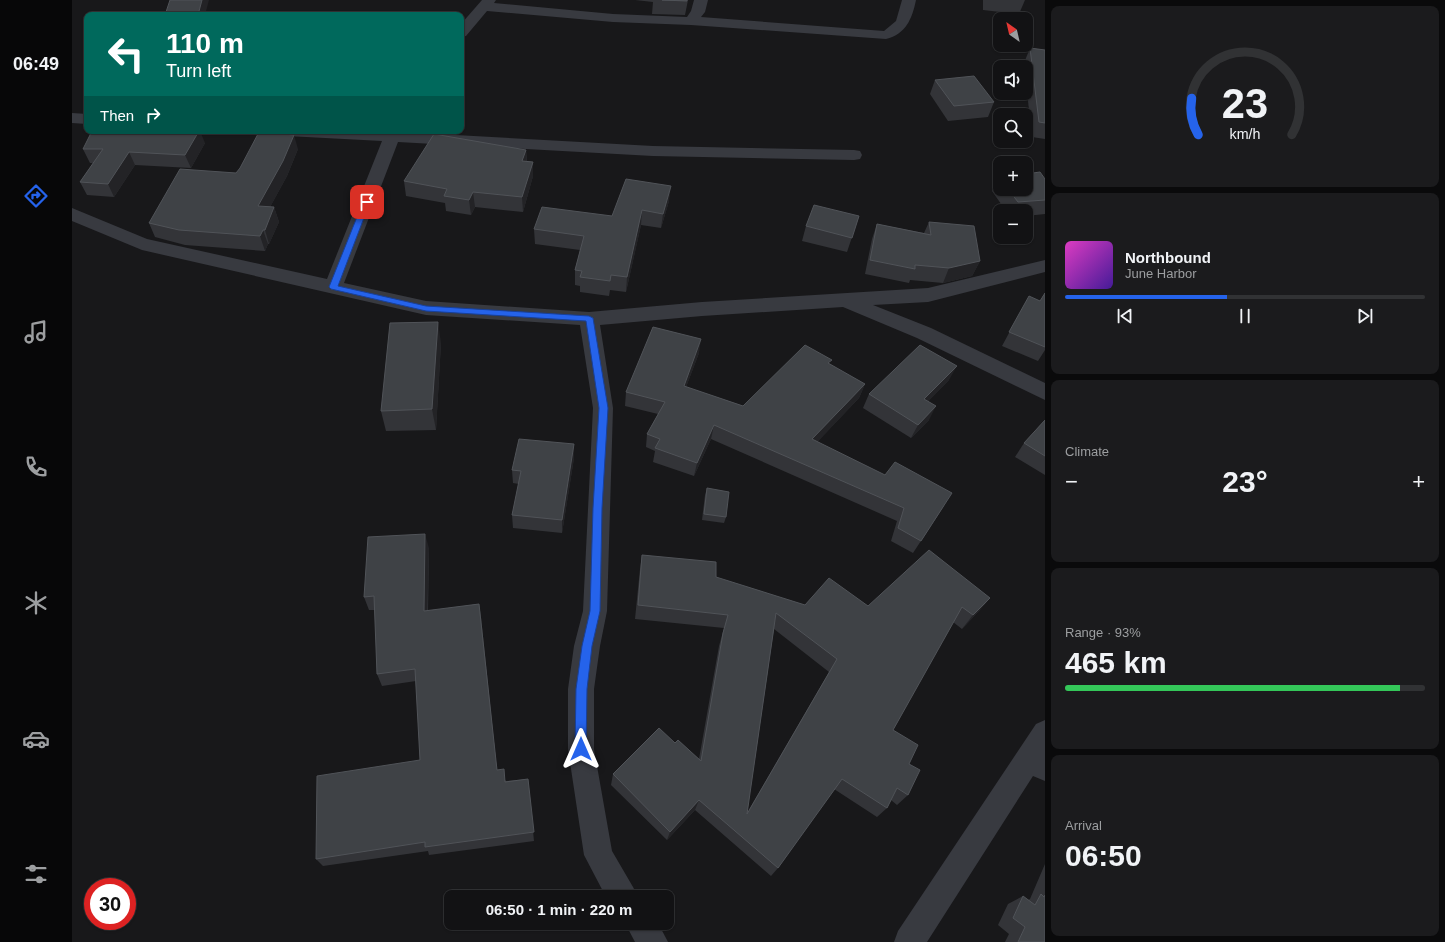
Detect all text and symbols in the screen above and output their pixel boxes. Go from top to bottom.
north arrow [993,12,1033,52]
map controls [993,12,1033,244]
icon: left [100,28,152,80]
text: 110 m [166,28,244,59]
text: 06:49 [13,54,59,74]
button: sound [993,60,1033,100]
text: Turn left [166,61,231,81]
text: 23 [1222,79,1268,126]
icon: right [142,104,164,126]
text: Then [100,107,134,124]
button: search [993,108,1033,148]
text: km/h [1230,125,1261,141]
button: + [993,156,1033,196]
icon: directions [22,182,50,210]
pin [350,185,384,219]
icon: arrive [356,191,378,213]
button: − [993,204,1033,244]
text: Northbound [1125,249,1211,266]
text: June Harbor [1125,266,1197,281]
icon: previous [1114,305,1136,327]
icon: pause [1234,305,1256,327]
icon: next [1354,305,1376,327]
icon: music [22,318,50,346]
text: Climate [1065,444,1109,459]
icon: phone [22,453,50,481]
text: 23° [1222,465,1268,498]
text: − [1065,469,1078,494]
text: + [1412,469,1425,494]
icon: climate [22,589,50,617]
text: Range · 93% [1065,625,1141,640]
text: 465 km [1065,646,1167,679]
icon: car [22,725,50,753]
position arrow [560,728,602,770]
text: Arrival [1065,818,1102,833]
text: 06:50 [1065,839,1142,872]
icon: filters [22,860,50,888]
speed limit sign: 30 [84,878,136,930]
text: 06:50 · 1 min · 220 m [486,901,632,918]

